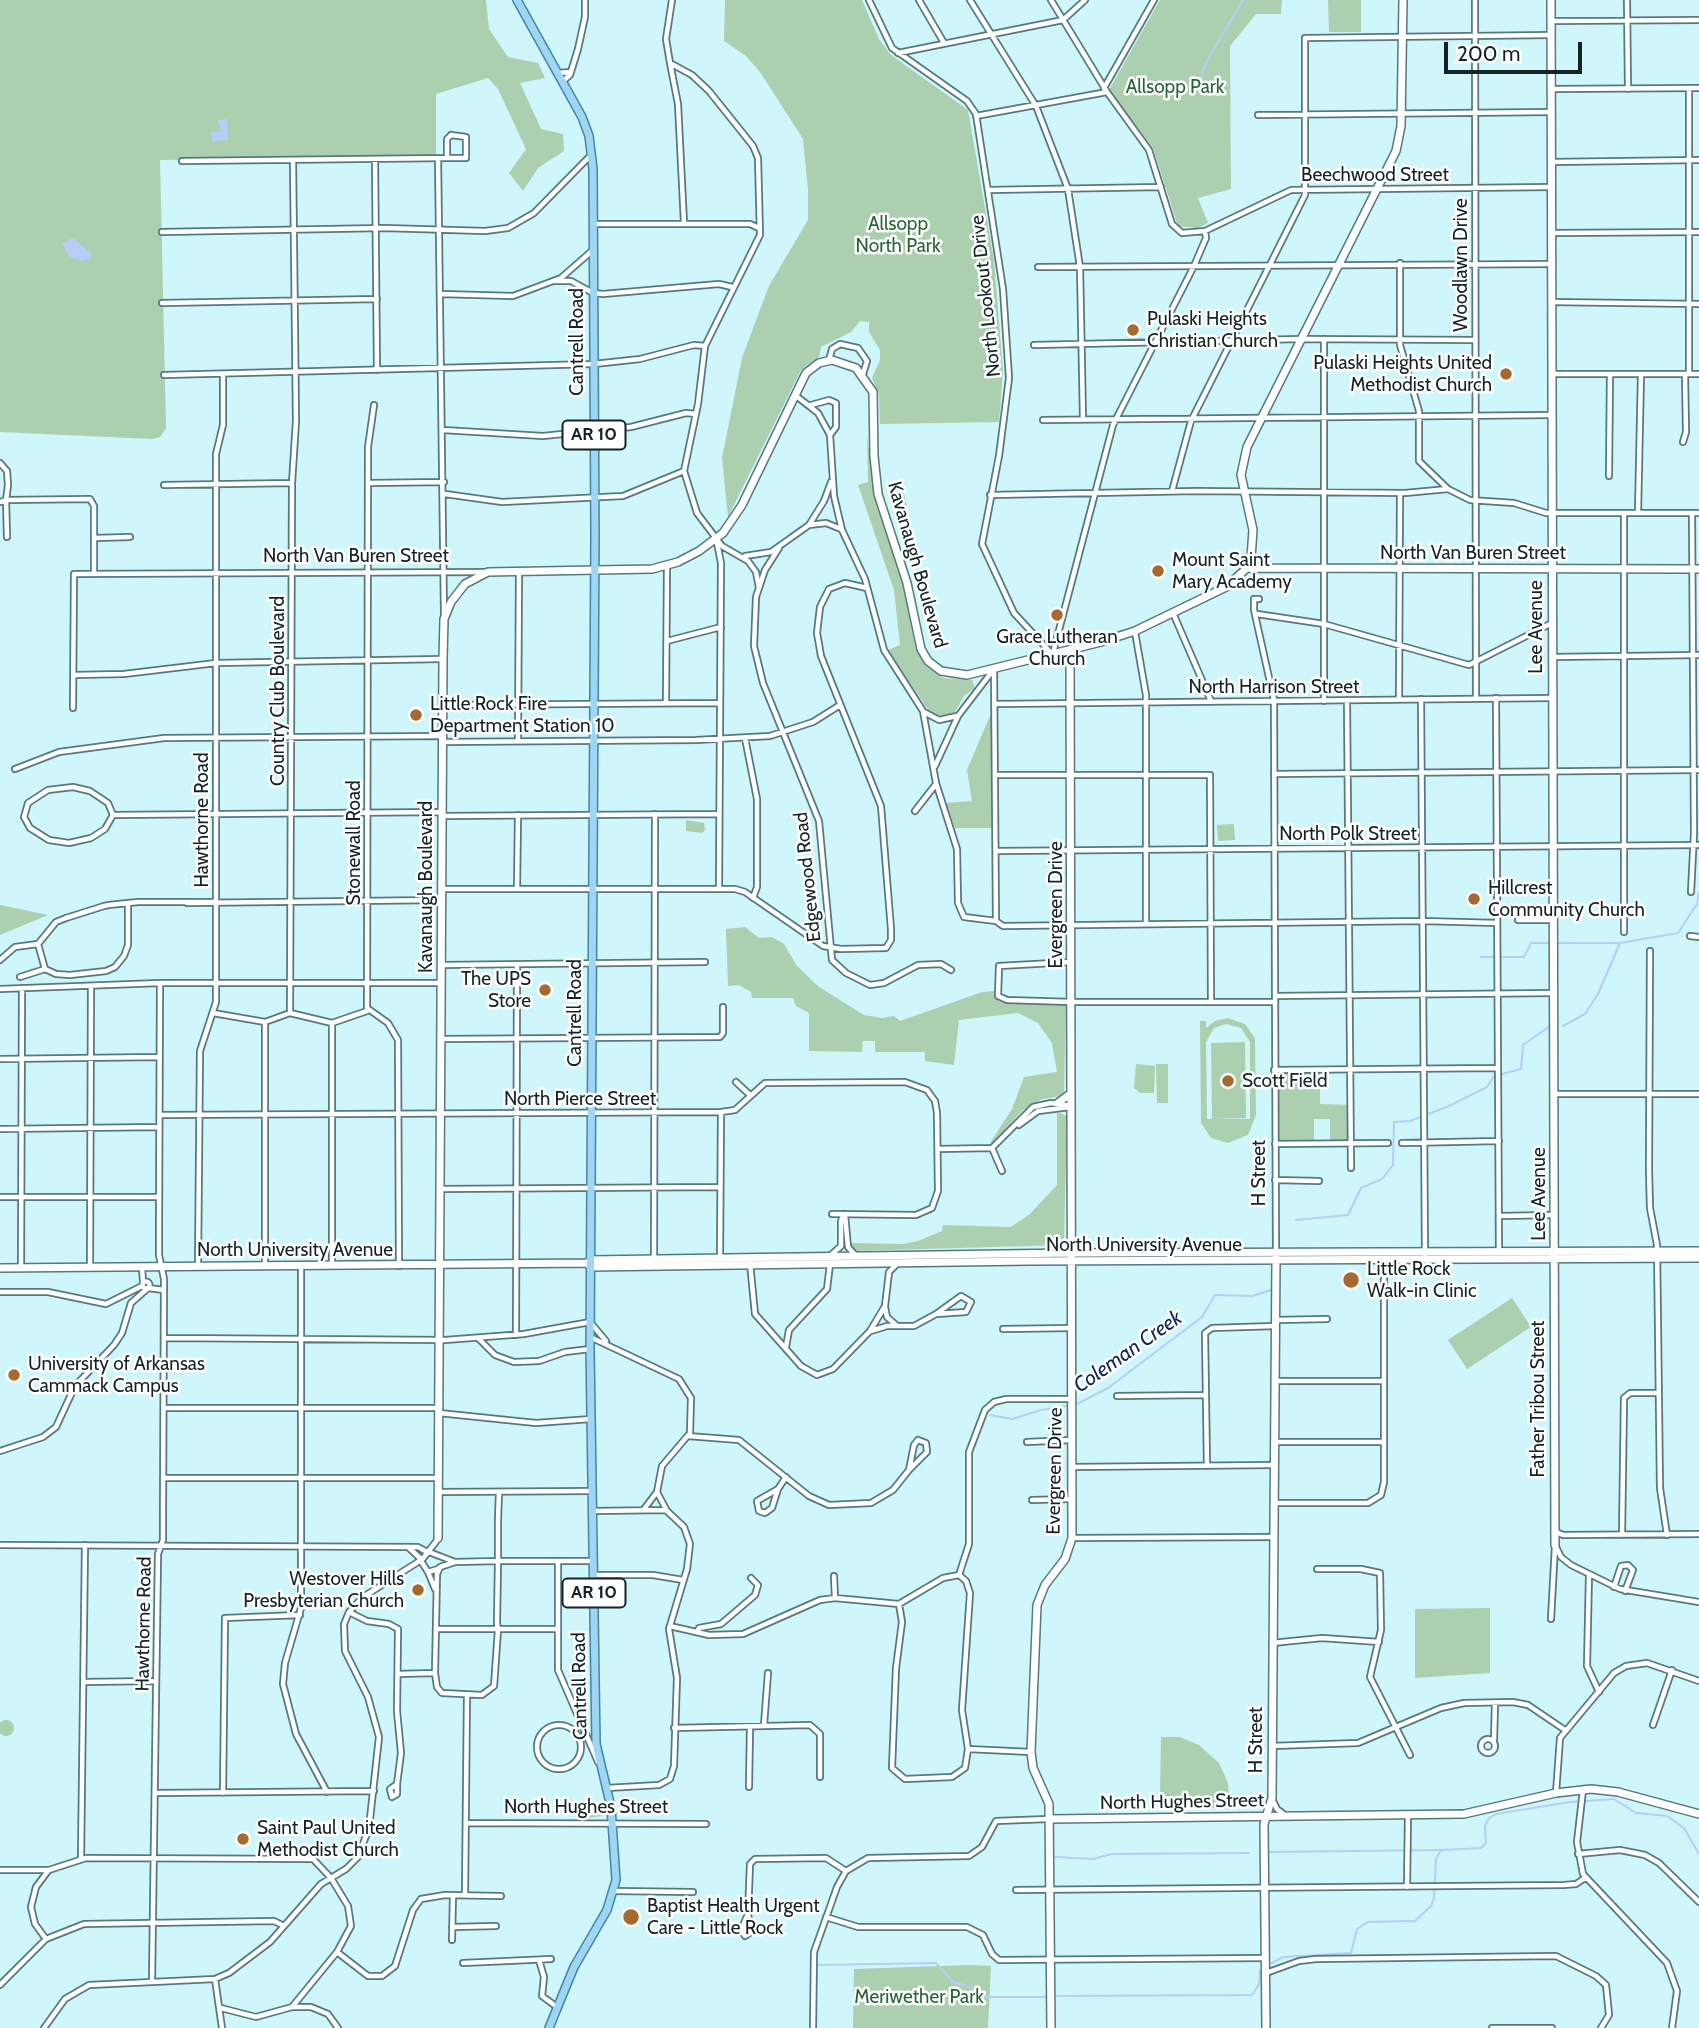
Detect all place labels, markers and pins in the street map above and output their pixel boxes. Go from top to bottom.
place label: Pulaski Heights Christian Church [1147,308,1278,352]
marker: Pulaski Heights Christian Church [1125,322,1141,338]
place label: Pulaski Heights United Methodist Church [1313,352,1492,396]
marker: Pulaski Heights United Methodist Church [1498,366,1514,382]
place label: Mount Saint Mary Academy [1172,549,1292,593]
marker: Mount Saint Mary Academy [1150,563,1166,579]
marker: Grace Lutheran Church [1049,607,1065,623]
place label: Grace Lutheran Church [996,626,1118,670]
place label: Little Rock Fire Department Station 10 [430,693,614,737]
marker: Little Rock Fire Department Station 10 [408,707,424,723]
place label: Hillcrest Community Church [1488,877,1645,921]
marker: Hillcrest Community Church [1466,891,1482,907]
place label: The UPS Store [461,968,531,1012]
marker: The UPS Store [537,982,553,998]
place label: Scott Field [1242,1070,1327,1092]
marker: Scott Field [1220,1073,1236,1089]
place label: Little Rock Walk-in Clinic [1367,1258,1477,1302]
marker: Little Rock Walk-in Clinic [1341,1270,1361,1290]
place label: University of Arkansas Cammack Campus [28,1353,205,1397]
marker: University of Arkansas Cammack Campus [6,1367,22,1383]
place label: Westover Hills Presbyterian Church [243,1568,404,1612]
marker: Westover Hills Presbyterian Church [410,1582,426,1598]
place label: Saint Paul United Methodist Church [257,1817,399,1861]
marker: Saint Paul United Methodist Church [235,1831,251,1847]
place label: Baptist Health Urgent Care - Little Rock [647,1895,820,1939]
marker: Baptist Health Urgent Care - Little Rock [621,1907,641,1927]

